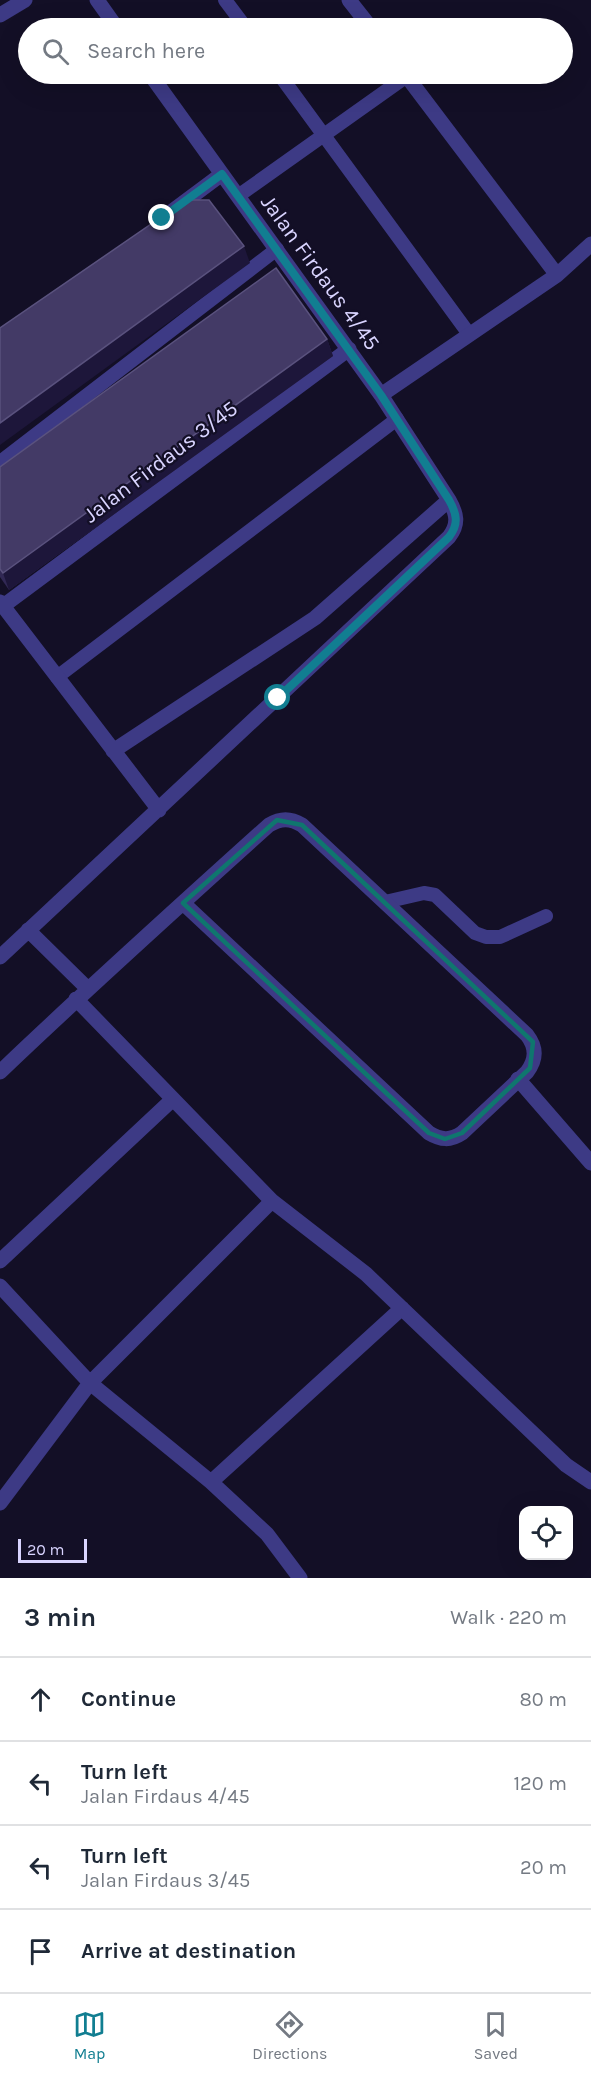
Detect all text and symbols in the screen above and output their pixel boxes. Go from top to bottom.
search box [18,18,573,84]
icon: search [39,35,72,68]
text: Search here [87,38,205,64]
street label: Jalan Firdaus 4/45 [255,190,385,355]
route end [148,204,174,230]
street label: Jalan Firdaus 3/45 [78,395,243,528]
route start [264,684,290,710]
map controls [519,1506,573,1560]
button: locate [519,1506,573,1560]
scale bar [18,1536,87,1564]
text: 20 m [27,1540,65,1559]
text: 3 min [24,1602,96,1633]
text: Walk · 220 m [450,1606,567,1629]
icon: ahead [24,1683,57,1716]
text: Continue [81,1686,176,1712]
text: 80 m [519,1688,567,1711]
text: Turn left [81,1759,168,1785]
icon: left [24,1767,57,1800]
text: 120 m [513,1772,567,1795]
text: Jalan Firdaus 4/45 [81,1785,250,1808]
text: Turn left [81,1843,168,1869]
icon: left [24,1851,57,1884]
text: 20 m [520,1856,567,1879]
text: Jalan Firdaus 3/45 [81,1869,250,1892]
icon: arrive [24,1935,57,1968]
text: Arrive at destination [81,1938,296,1964]
tab: Map [73,2008,106,2063]
tab: Directions [252,2008,327,2063]
tab: Saved [474,2008,518,2063]

